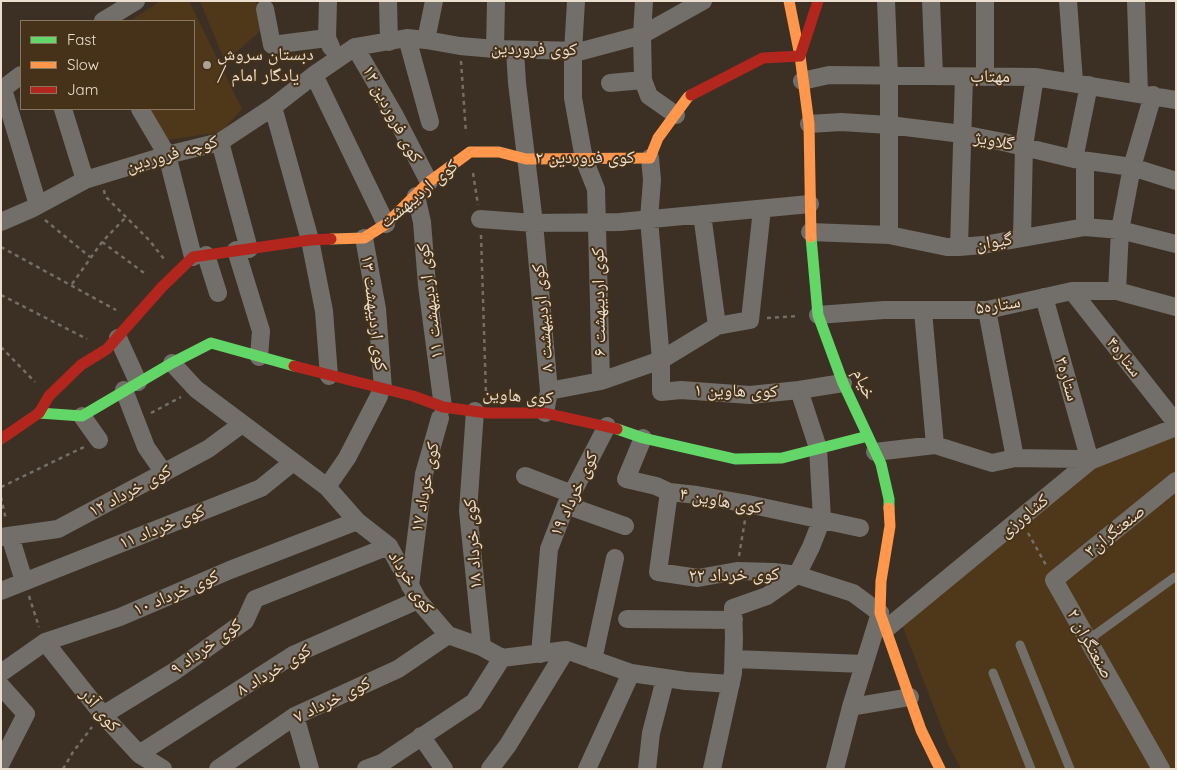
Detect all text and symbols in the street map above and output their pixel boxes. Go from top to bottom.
legend [20,20,195,110]
text: Fast [67,30,96,49]
street label: کوی فروردین [491,37,577,61]
place label: دبستان سروش / یادگار امام [217,44,314,86]
text: Slow [67,55,99,74]
marker: دبستان سروش / یادگار امام [201,59,213,71]
street label: کوی فروردین ۱۲ [357,62,427,166]
street label: مهتاب [970,66,1010,88]
text: Jam [67,80,98,99]
street label: گلاویژ [972,127,1016,155]
street label: کوچه فروردین [123,131,221,177]
street label: کوی فروردین ۲ [535,147,635,169]
street label: کوی اردیبهشت [375,155,463,233]
street label: گیوان [974,228,1014,256]
street label: کوی اردیبهشت ۱۱ [412,242,448,360]
street label: کوی اردیبهشت ۶ [587,248,611,356]
street label: کوی اردیبهشت ۱۳ [356,254,392,372]
street label: کوی اردیبهشت ۸ [528,263,558,373]
street label: ستاره۵ [974,291,1022,319]
street label: ستاره۴ [1102,333,1146,381]
street label: ستاره۳ [1050,354,1084,404]
street label: خیام [848,365,880,403]
street label: کوی هاوین ۱ [694,379,778,403]
street label: کوی هاوین [482,383,554,409]
street label: کوی خرداد ۱۷ [406,440,444,534]
street label: کوی خرداد ۱۹ [545,448,603,540]
street label: کوی خرداد ۱۲ [85,460,175,522]
street label: کوی هاوین ۴ [678,483,764,519]
street label: کشاورزی [995,490,1053,542]
street label: کوی خرداد ۱۸ [459,498,487,590]
street label: کوی خرداد ۱۱ [116,500,208,554]
street label: صنعتگران۳ [1080,500,1150,562]
street label: کوی خرداد [383,547,439,617]
street label: کوی خرداد ۲۲ [688,563,780,587]
street label: کوی خرداد ۱۰ [130,565,222,621]
street label: ۲ صنعتگران [1062,605,1118,683]
street label: کوی خرداد ۹ [166,614,246,680]
street label: کوی خرداد ۸ [233,639,315,701]
street label: کوی خرداد ۷ [290,672,374,728]
street label: کوی آذر [75,684,125,736]

